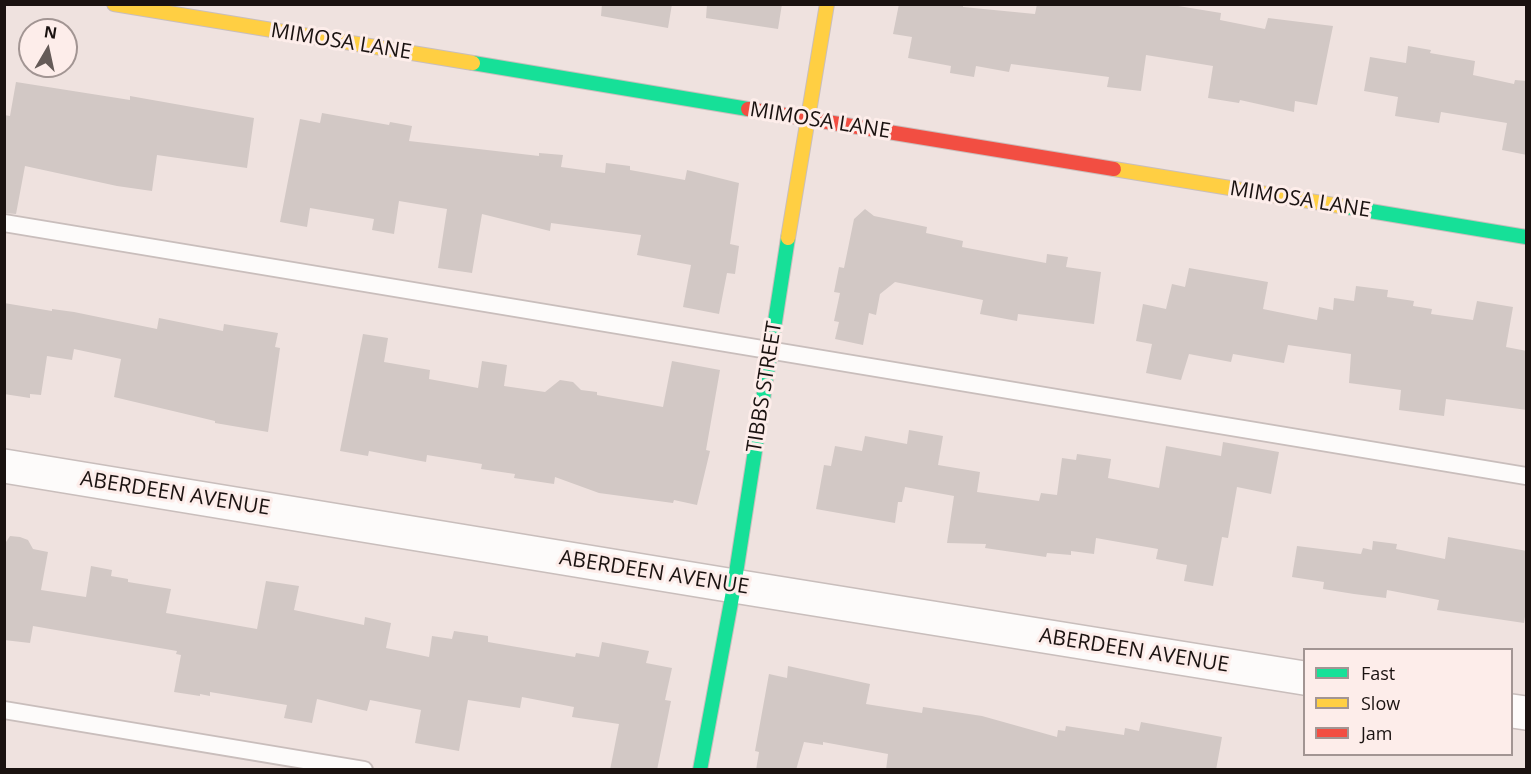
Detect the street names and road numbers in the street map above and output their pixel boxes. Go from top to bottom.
street label: MIMOSA LANE [269,18,413,66]
street label: MIMOSA LANE [748,97,892,145]
street label: MIMOSA LANE [1228,176,1372,224]
street label: TIBBS STREET [742,320,788,454]
street label: ABERDEEN AVENUE [78,467,272,521]
street label: ABERDEEN AVENUE [557,546,751,600]
street label: ABERDEEN AVENUE [1037,624,1231,678]

